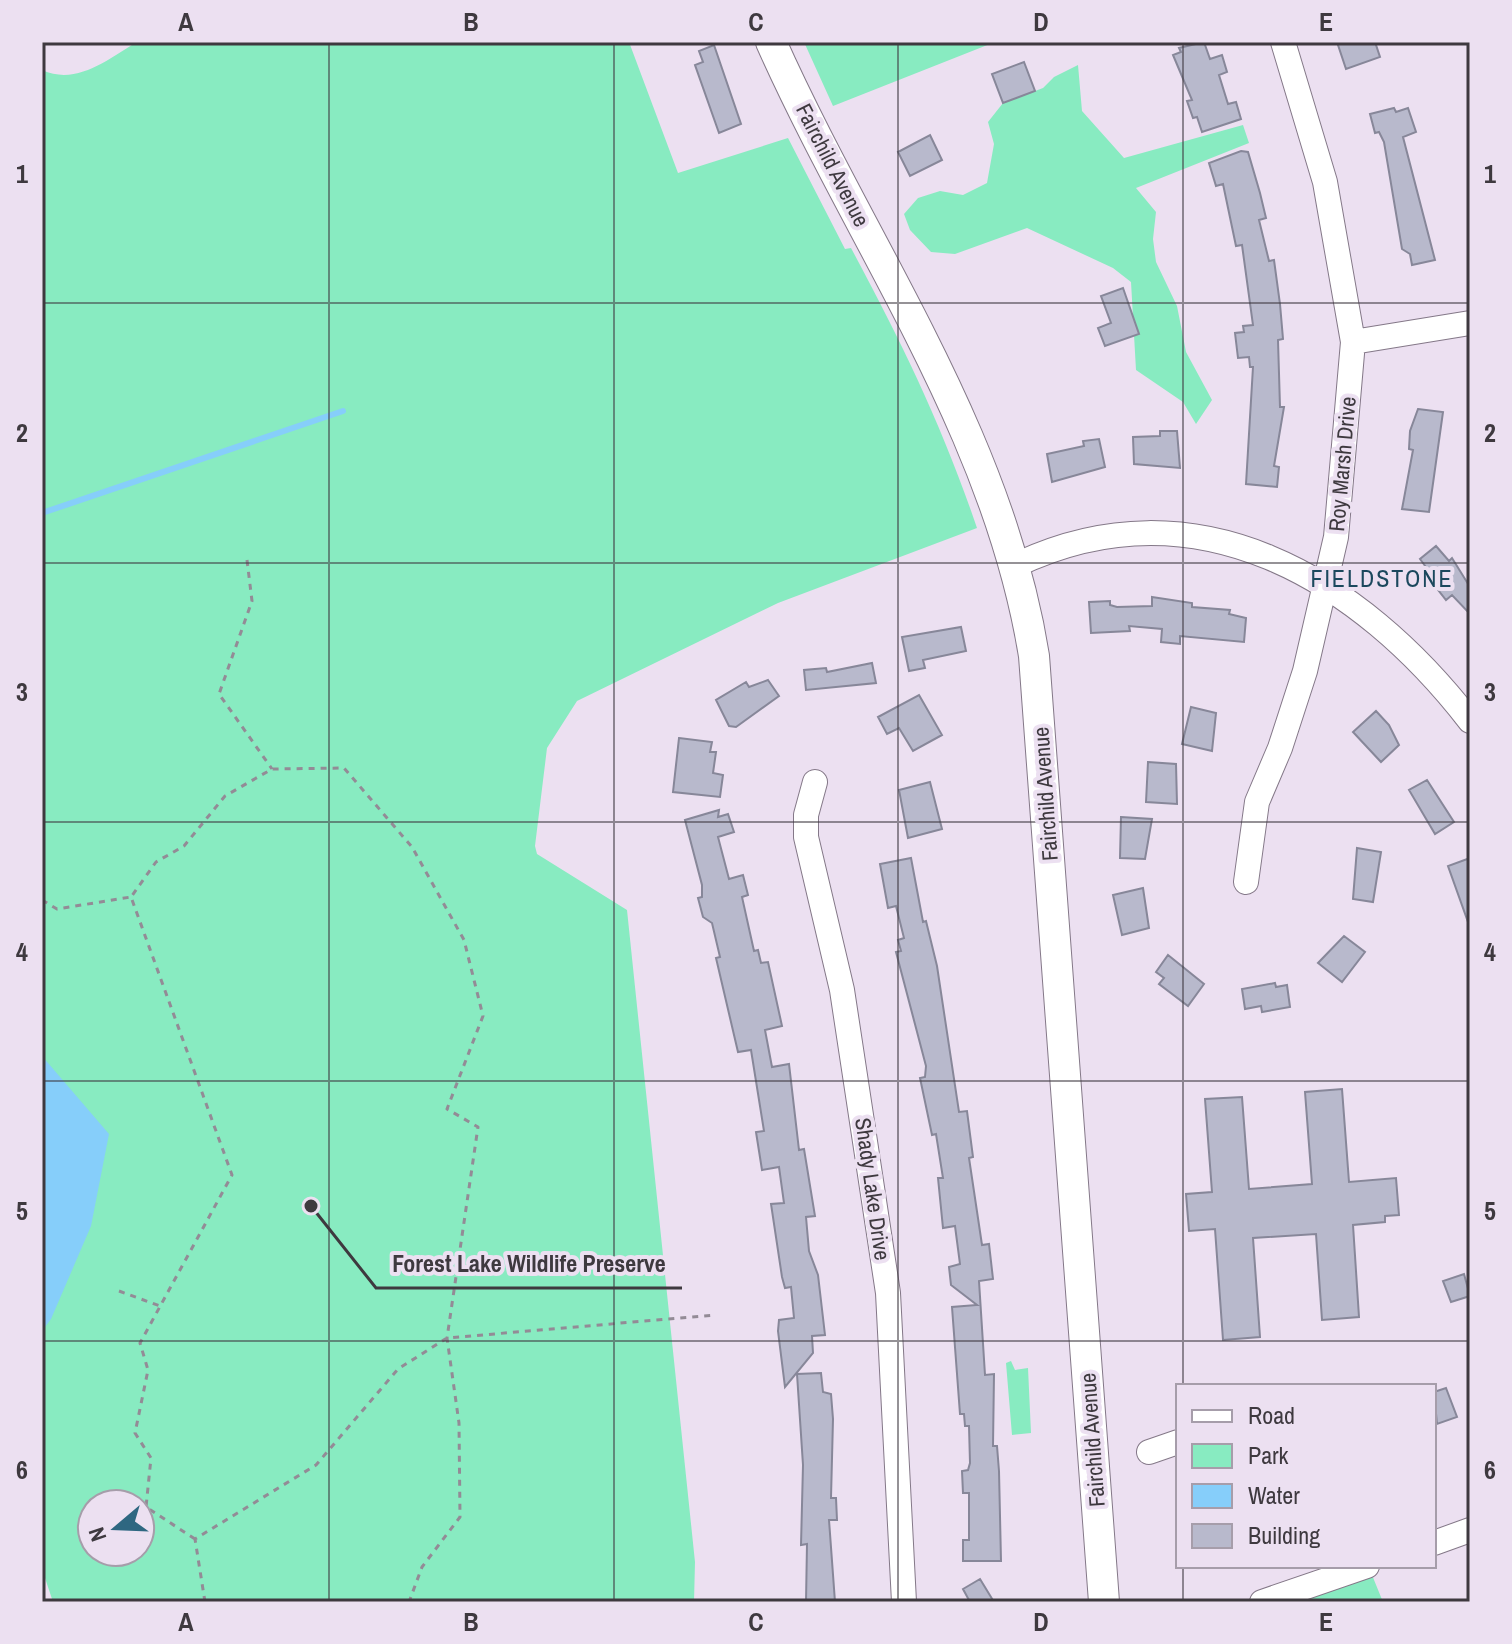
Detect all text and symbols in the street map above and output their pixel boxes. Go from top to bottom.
text: A [178,4,194,39]
text: B [463,4,479,39]
text: C [748,4,764,39]
text: D [1033,4,1049,39]
text: E [1319,4,1333,39]
street label: Fairchild Avenue [789,98,877,232]
text: 1 [16,156,28,191]
text: 1 [1484,156,1496,191]
street label: Roy Marsh Drive [1321,395,1363,533]
text: 2 [16,415,28,450]
text: 2 [1484,415,1496,450]
district label: FIELDSTONE [1310,562,1454,594]
text: 3 [16,674,28,709]
text: 3 [1484,674,1496,709]
street label: Fairchild Avenue [1025,726,1065,862]
text: 4 [16,934,28,969]
text: 4 [1484,934,1496,969]
street label: Shady Lake Drive [848,1116,898,1262]
text: 5 [16,1193,28,1228]
text: 5 [1484,1193,1496,1228]
callout: Forest Lake Wildlife Preserve [376,1240,682,1288]
text: Forest Lake Wildlife Preserve [392,1247,666,1279]
street label: Fairchild Avenue [1072,1372,1112,1508]
legend [1176,1384,1436,1568]
text: Road [1248,1399,1295,1431]
text: Park [1248,1439,1289,1471]
text: 6 [16,1452,28,1487]
text: 6 [1484,1452,1496,1487]
text: Water [1248,1479,1300,1511]
north arrow [76,1488,156,1568]
text: Building [1248,1519,1320,1551]
text: N [81,1523,113,1546]
text: A [178,1604,194,1639]
text: B [463,1604,479,1639]
text: C [748,1604,764,1639]
text: D [1033,1604,1049,1639]
text: E [1319,1604,1333,1639]

